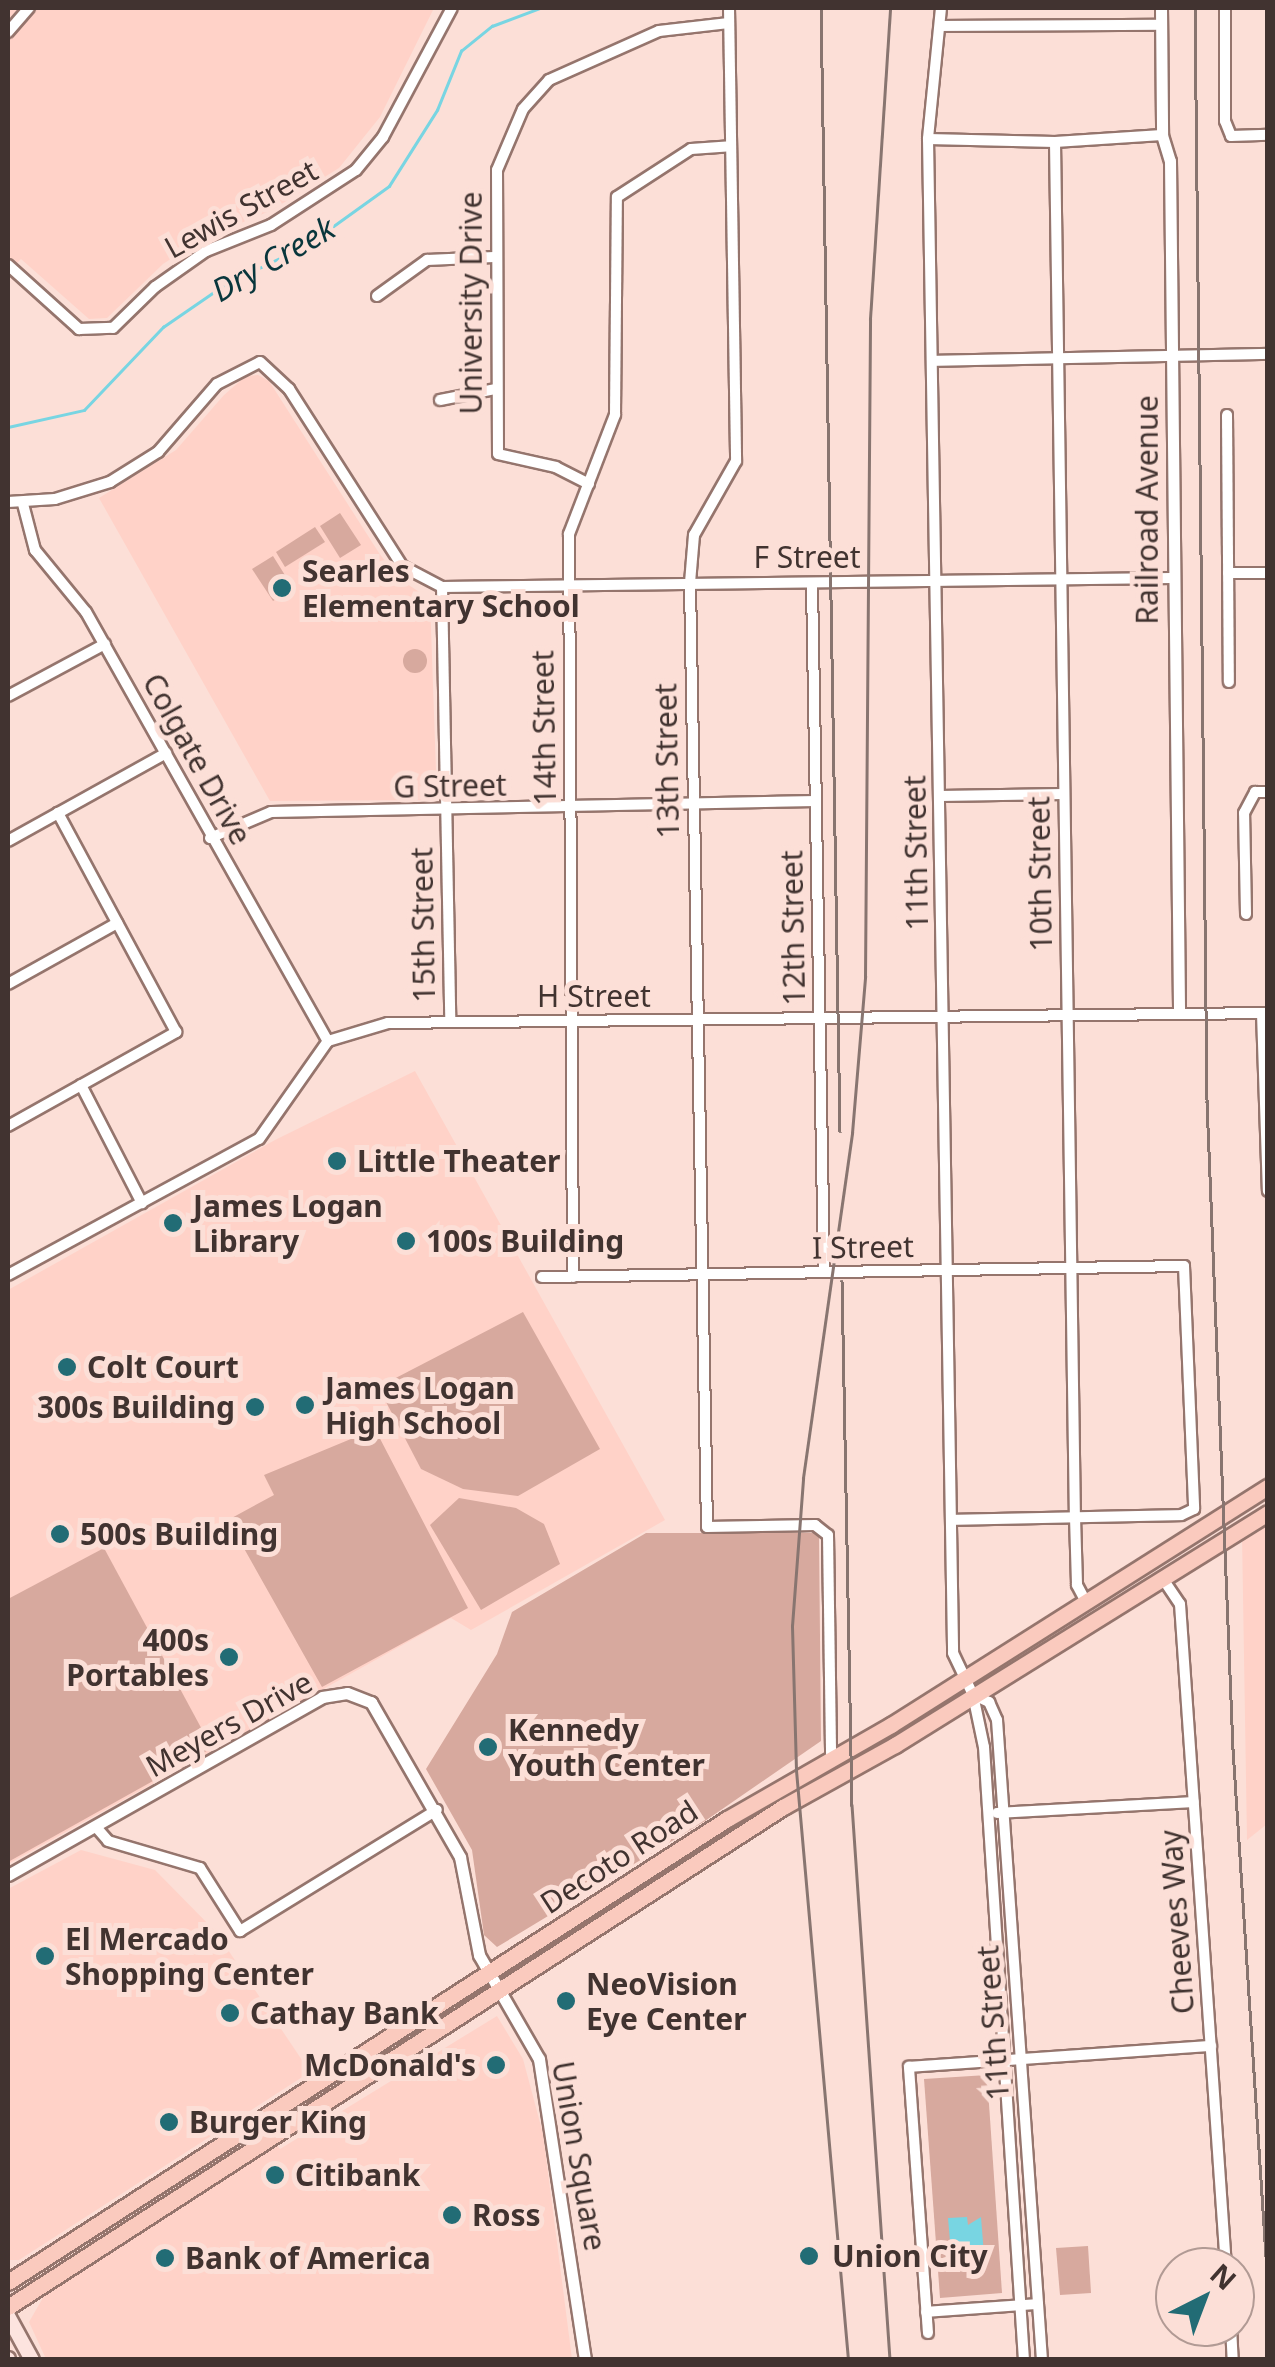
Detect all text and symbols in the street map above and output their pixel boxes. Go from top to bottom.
street label: Lewis Street [158,152,324,266]
street label: University Drive [453,192,489,414]
water label: Dry Creek [205,208,341,310]
street label: Railroad Avenue [1129,395,1165,625]
street label: F Street [753,539,861,575]
place label: Searles Elementary School [302,553,580,624]
marker: Searles Elementary School [271,577,293,599]
street label: 14th Street [525,650,563,806]
street label: Colgate Drive [135,667,259,851]
street label: 13th Street [648,683,686,839]
street label: G Street [393,767,507,805]
street label: 11th Street [897,775,935,931]
street label: 10th Street [1021,796,1059,952]
street label: 15th Street [404,847,442,1003]
street label: 12th Street [774,850,812,1006]
street label: H Street [537,978,651,1014]
place label: Little Theater [357,1143,560,1179]
marker: Little Theater [326,1150,348,1172]
place label: James Logan Library [193,1188,383,1258]
marker: James Logan Library [162,1212,184,1234]
place label: 100s Building [426,1223,624,1259]
street label: I Street [812,1228,914,1266]
marker: 100s Building [395,1230,417,1252]
place label: Colt Court [87,1349,239,1385]
marker: Colt Court [56,1356,78,1378]
place label: James Logan High School [325,1370,515,1440]
place label: 300s Building [37,1389,235,1425]
marker: James Logan High School [294,1394,316,1416]
marker: 300s Building [244,1396,266,1418]
place label: 500s Building [80,1516,278,1552]
marker: 500s Building [49,1523,71,1545]
place label: 400s Portables [66,1622,209,1692]
marker: 400s Portables [218,1646,240,1668]
street label: Meyers Drive [140,1664,318,1784]
place label: Kennedy Youth Center [508,1712,705,1782]
marker: Kennedy Youth Center [477,1736,499,1758]
street label: Decoto Road [534,1793,704,1921]
street label: Cheeves Way [1153,1829,1201,2015]
place label: El Mercado Shopping Center [65,1921,314,1992]
street label: 11th Street [970,1944,1016,2102]
marker: El Mercado Shopping Center [34,1945,56,1967]
place label: NeoVision Eye Center [586,1966,747,2036]
marker: NeoVision Eye Center [555,1990,577,2012]
place label: Cathay Bank [250,1995,439,2031]
marker: Cathay Bank [219,2002,241,2024]
place label: McDonald's [304,2047,476,2083]
marker: McDonald's [485,2054,507,2076]
street label: Union Square [545,2058,613,2254]
place label: Burger King [189,2104,367,2140]
marker: Burger King [158,2111,180,2133]
place label: Citibank [295,2157,420,2193]
marker: Citibank [264,2164,286,2186]
place label: Ross [472,2197,541,2233]
marker: Ross [441,2204,463,2226]
place label: Union City [832,2238,988,2274]
place label: Bank of America [185,2240,431,2276]
marker: Union City [796,2243,822,2269]
marker: Bank of America [154,2247,176,2269]
north arrow [1155,2247,1255,2347]
text: N [1203,2254,1245,2298]

